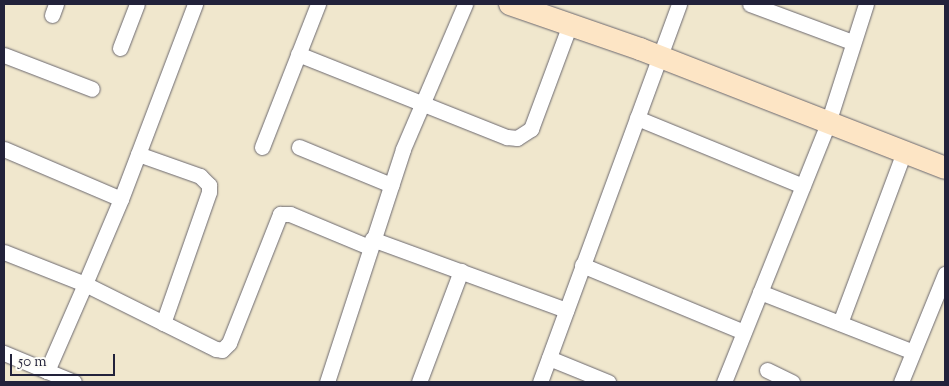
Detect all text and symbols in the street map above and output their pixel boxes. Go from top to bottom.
scale bar [12,344,118,376]
text: 50 m [18,352,47,373]

